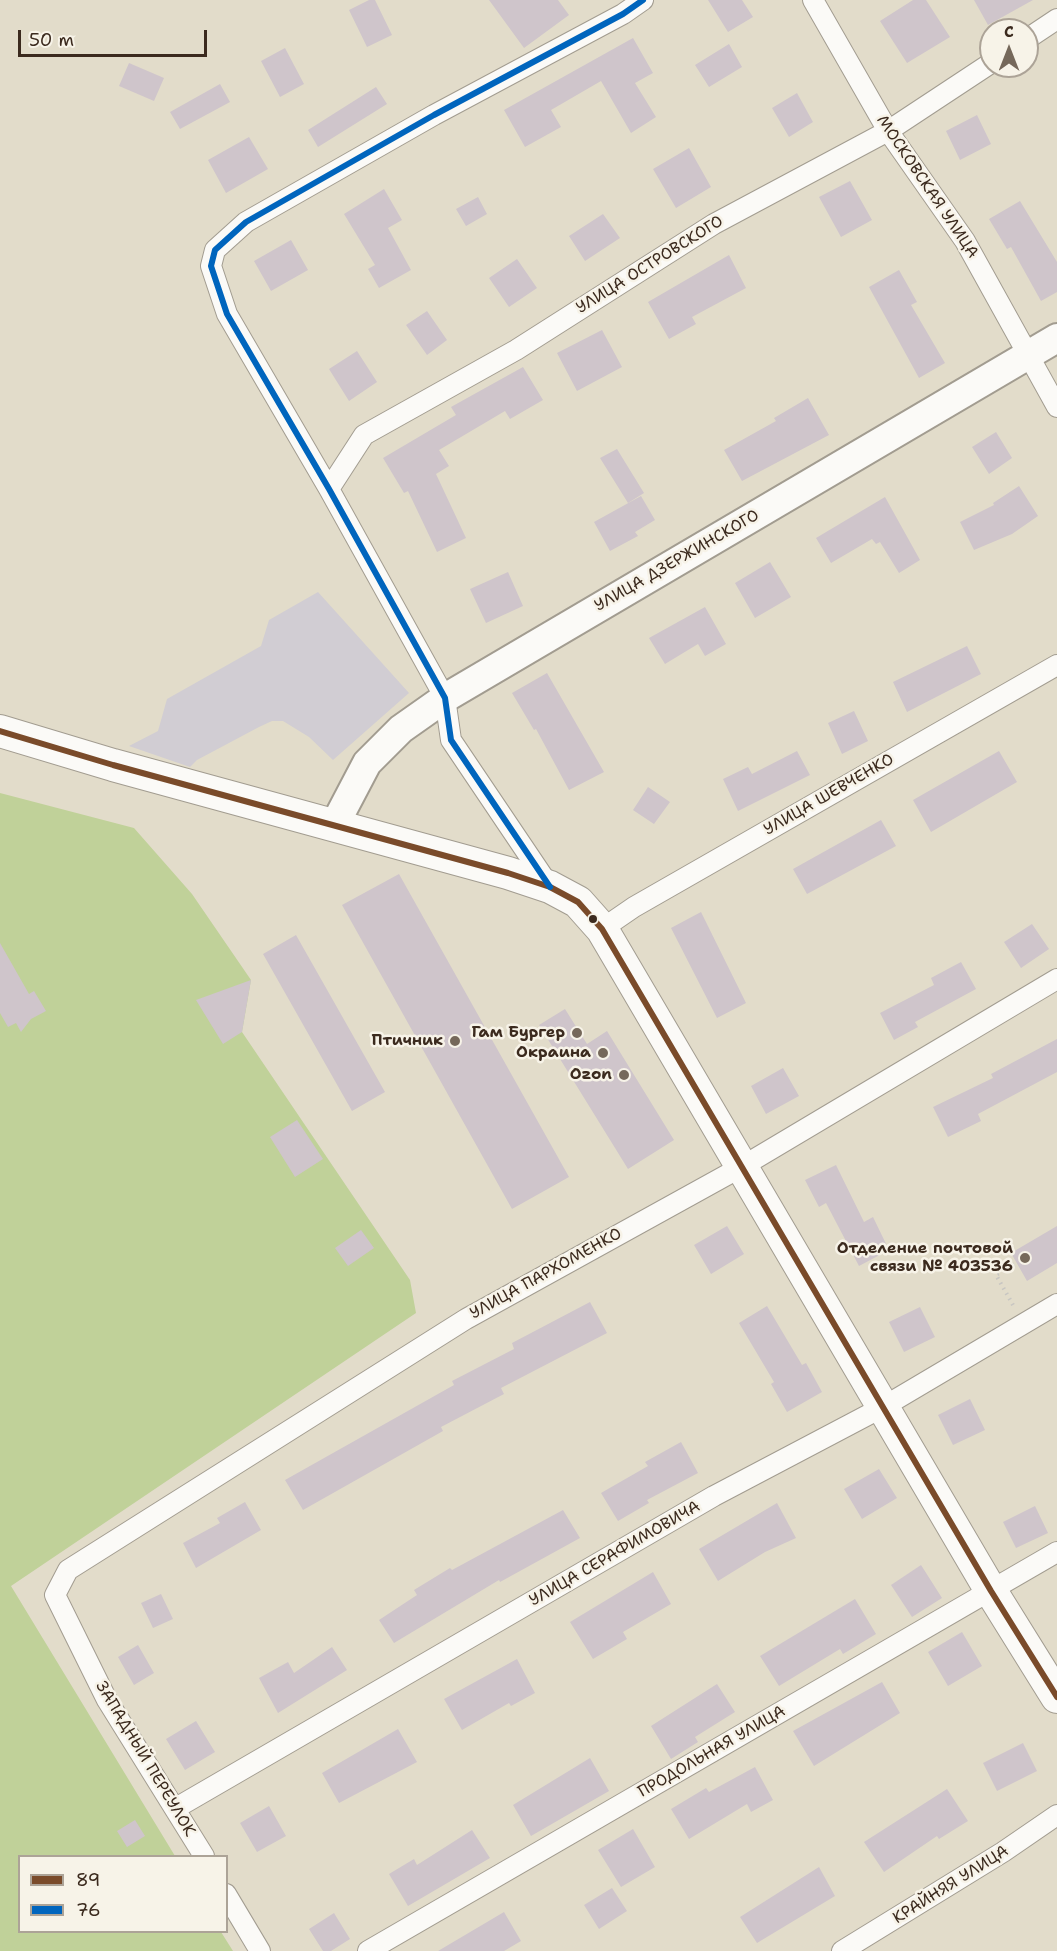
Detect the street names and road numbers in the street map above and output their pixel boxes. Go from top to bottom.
street label: МОСКОВСКАЯ УЛИЦА [872,112,982,262]
street label: УЛИЦА ОСТРОВСКОГО [573,212,727,318]
street label: УЛИЦА ДЗЕРЖИНСКОГО [591,506,763,616]
street label: УЛИЦА ШЕВЧЕНКО [761,750,897,840]
street label: УЛИЦА ПАРХОМЕНКО [467,1224,625,1324]
street label: УЛИЦА СЕРАФИМОВИЧА [526,1497,704,1611]
street label: ЗАПАДНЫЙ ПЕРЕУЛОК [91,1678,199,1840]
street label: ПРОДОЛЬНАЯ УЛИЦА [635,1702,789,1802]
street label: КРАЙНЯЯ УЛИЦА [890,1842,1012,1928]

